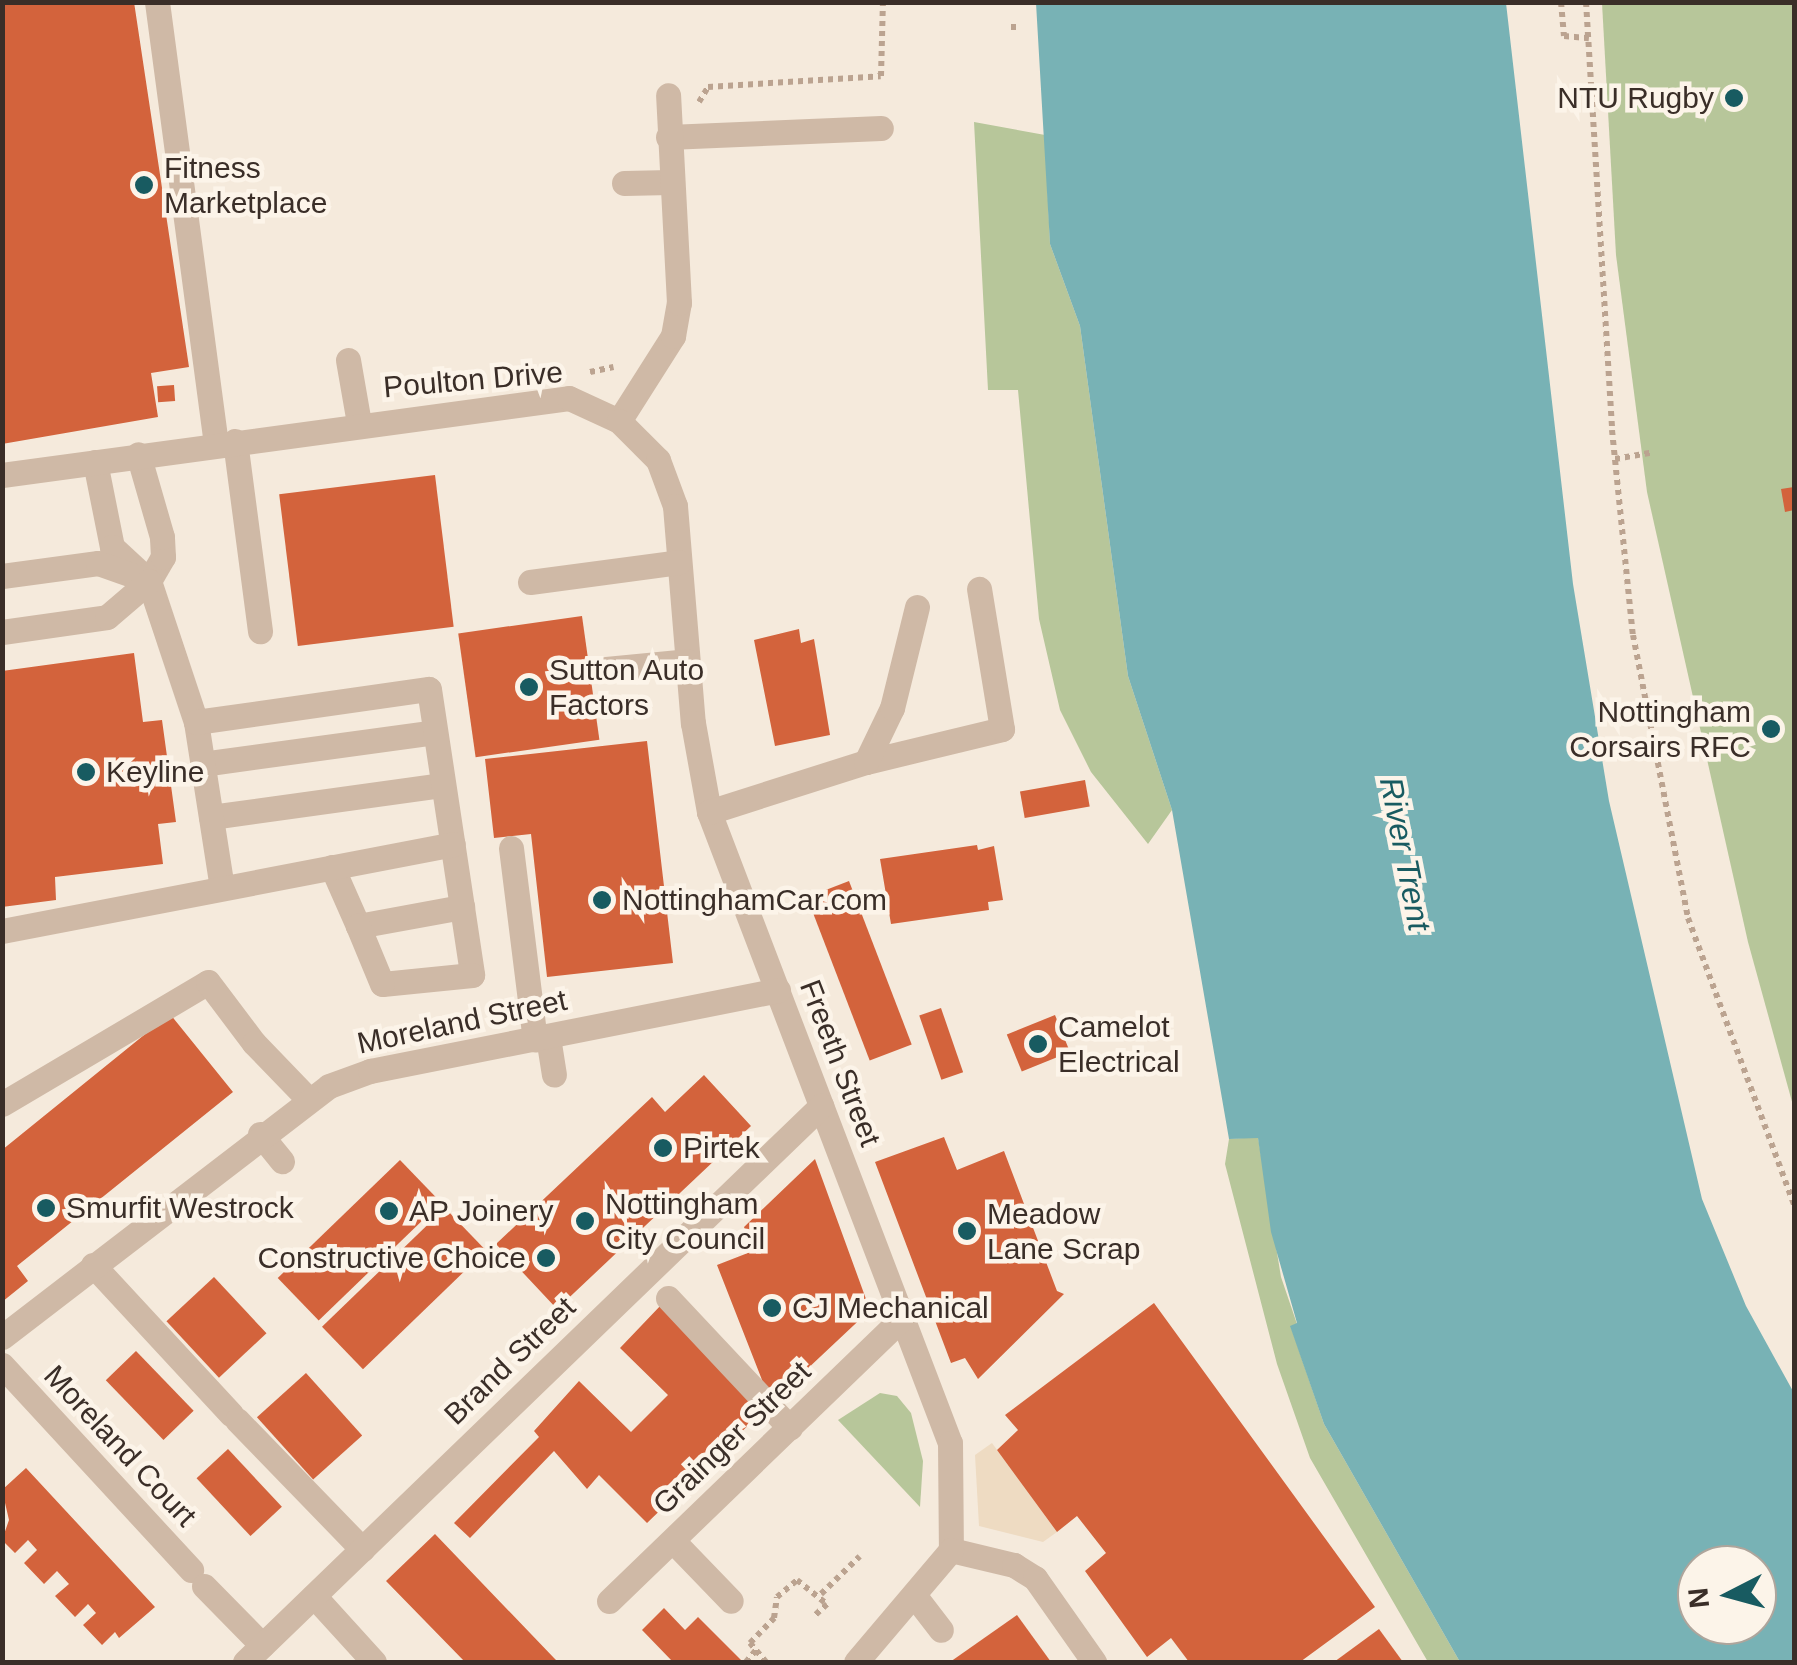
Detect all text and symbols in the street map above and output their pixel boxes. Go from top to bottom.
place label: NTU Rugby [1557,80,1714,116]
marker: NTU Rugby [1723,87,1745,109]
place label: Fitness Marketplace [164,150,327,220]
marker: Fitness Marketplace [133,174,155,196]
street label: Poulton Drive [382,354,564,406]
place label: Sutton Auto Factors [549,652,706,722]
marker: Sutton Auto Factors [518,676,540,698]
place label: Nottingham Corsairs RFC [1569,694,1751,764]
marker: Nottingham Corsairs RFC [1760,718,1782,740]
place label: Keyline [106,754,204,790]
marker: Keyline [75,761,97,783]
water label: River Trent [1371,774,1439,934]
place label: NottinghamCar.com [622,882,887,918]
marker: NottinghamCar.com [591,889,613,911]
street label: Freeth Street [792,975,888,1151]
street label: Moreland Street [354,982,570,1062]
place label: Camelot Electrical [1058,1009,1180,1080]
marker: Camelot Electrical [1027,1033,1049,1055]
place label: Pirtek [683,1130,760,1166]
marker: Pirtek [652,1137,674,1159]
place label: Nottingham City Council [605,1186,765,1256]
place label: Smurfit Westrock [66,1190,294,1226]
place label: AP Joinery [409,1193,554,1229]
place label: Meadow Lane Scrap [987,1196,1140,1266]
marker: Smurfit Westrock [35,1197,57,1219]
marker: AP Joinery [378,1200,400,1222]
marker: Nottingham City Council [574,1210,596,1232]
marker: Meadow Lane Scrap [956,1220,978,1242]
place label: Constructive Choice [258,1240,526,1276]
marker: Constructive Choice [535,1247,557,1269]
street label: Brand Street [437,1290,583,1432]
place label: CJ Mechanical [792,1290,989,1326]
marker: CJ Mechanical [761,1297,783,1319]
street label: Grainger Street [646,1354,818,1522]
street label: Moreland Court [36,1358,204,1534]
north arrow [1677,1545,1777,1645]
text: N [1682,1586,1715,1610]

